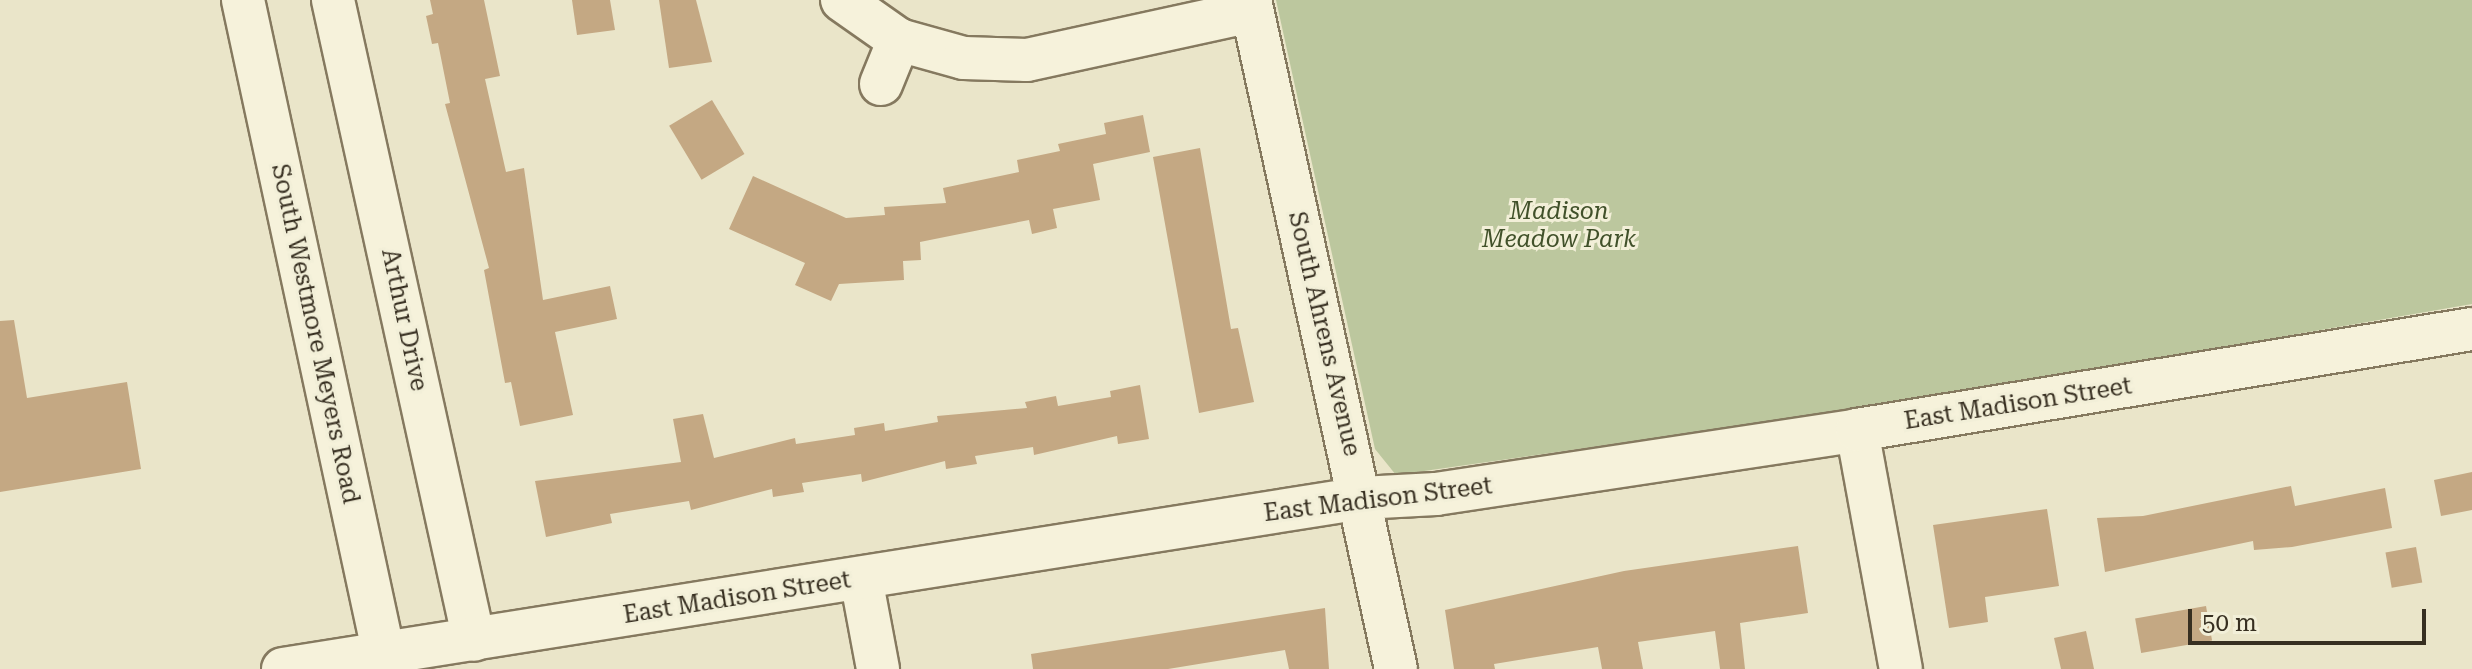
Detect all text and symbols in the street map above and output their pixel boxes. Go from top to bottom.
street label: South Westmore Meyers Road [265,161,365,507]
park label: Madison Meadow Park [1482,198,1636,254]
street label: South Ahrens Avenue [1282,209,1366,459]
street label: Arthur Drive [375,246,433,394]
street label: East Madison Street [1902,372,2134,436]
street label: East Madison Street [1262,472,1494,528]
street label: East Madison Street [621,566,853,630]
scale bar [2192,593,2430,643]
text: 50 m [2202,609,2257,637]

